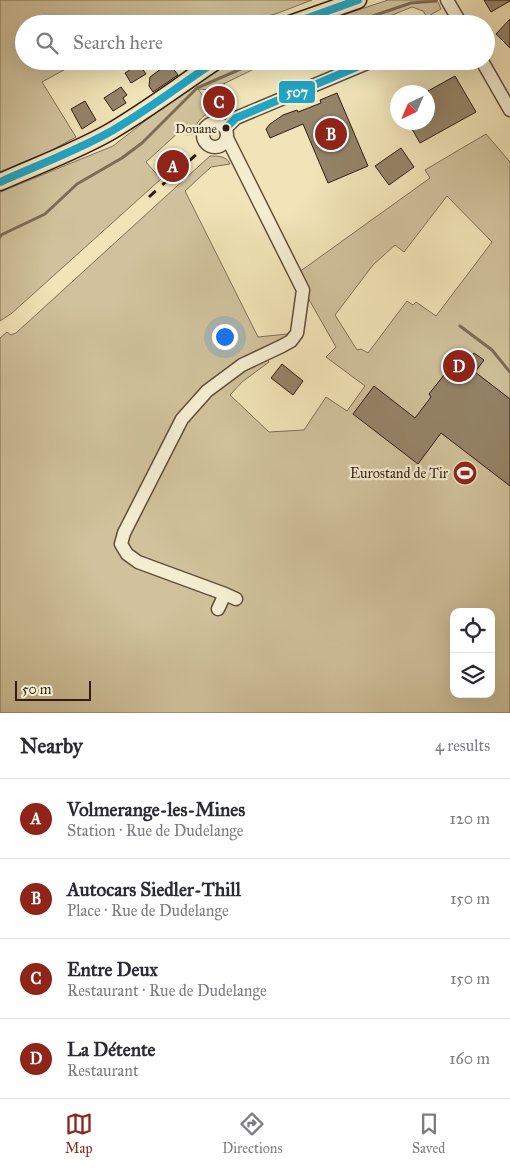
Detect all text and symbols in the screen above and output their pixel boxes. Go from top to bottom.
search box [15,15,495,70]
icon: search [33,29,61,57]
text: Search here [73,31,163,54]
line badge: 507 [278,80,316,104]
pin: C [203,83,235,121]
text: 507 [286,84,309,101]
north arrow [390,85,435,130]
pin: B [315,115,347,153]
place label: Douane [175,121,218,137]
marker: Douane [221,123,231,133]
pin: A [157,147,189,185]
your location [212,324,238,350]
pin: D [443,347,475,385]
sports icon: Eurostand de Tir [452,460,478,486]
place label: Eurostand de Tir [350,465,449,482]
map controls [450,608,495,698]
button: locate [450,608,495,653]
button: layers [450,653,495,698]
scale bar [15,678,91,701]
text: 50 m [22,681,51,698]
text: Nearby [20,733,83,759]
text: 4 results [435,736,490,755]
text: Volmerange-les-Mines [67,798,245,821]
text: A [31,809,41,828]
text: 120 m [450,809,490,828]
text: Station · Rue de Dudelange [67,821,243,840]
text: Autocars Siedler-Thill [67,878,241,901]
text: B [31,889,41,908]
text: 150 m [450,889,490,908]
text: Place · Rue de Dudelange [67,901,229,920]
text: Entre Deux [67,958,158,981]
text: C [31,969,41,988]
text: 150 m [450,969,490,988]
text: Restaurant · Rue de Dudelange [67,981,267,1000]
text: La Détente [67,1038,156,1061]
text: D [30,1049,42,1068]
text: 160 m [449,1049,490,1068]
text: Restaurant [67,1061,139,1080]
tab: Map [65,1110,93,1157]
tab: Directions [222,1110,283,1157]
tab: Saved [412,1110,445,1157]

